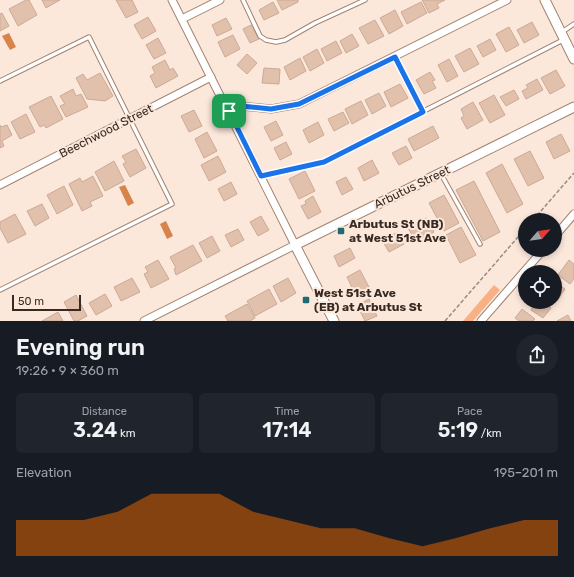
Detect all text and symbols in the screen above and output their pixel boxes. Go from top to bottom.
pin [212,94,246,128]
icon: arrive [218,100,240,122]
street label: Beechwood Street [57,101,155,161]
street label: Arbutus Street [372,162,452,211]
north arrow [518,213,562,257]
map controls [518,213,562,309]
place label: Arbutus St (NB) at West 51st Ave [349,217,446,245]
marker: Arbutus St (NB) at West 51st Ave [336,226,346,236]
button: locate [518,265,562,309]
place label: West 51st Ave (EB) at Arbutus St [314,286,423,314]
scale bar [12,293,81,312]
text: 50 m [18,295,44,308]
marker: West 51st Ave (EB) at Arbutus St [301,295,311,305]
text: Evening run [16,334,145,361]
button: share [516,334,558,376]
text: 19:26 · 9 × 360 m [16,363,119,378]
text: Distance [82,405,127,418]
text: Time [275,405,299,418]
text: Pace [457,405,482,418]
text: 3.24 [73,418,117,442]
text: 17:14 [262,418,312,442]
text: 5:19 [438,418,478,442]
text: km [117,427,136,440]
text: /km [478,427,502,440]
text: Elevation [16,465,72,480]
text: 195–201 m [494,465,558,480]

